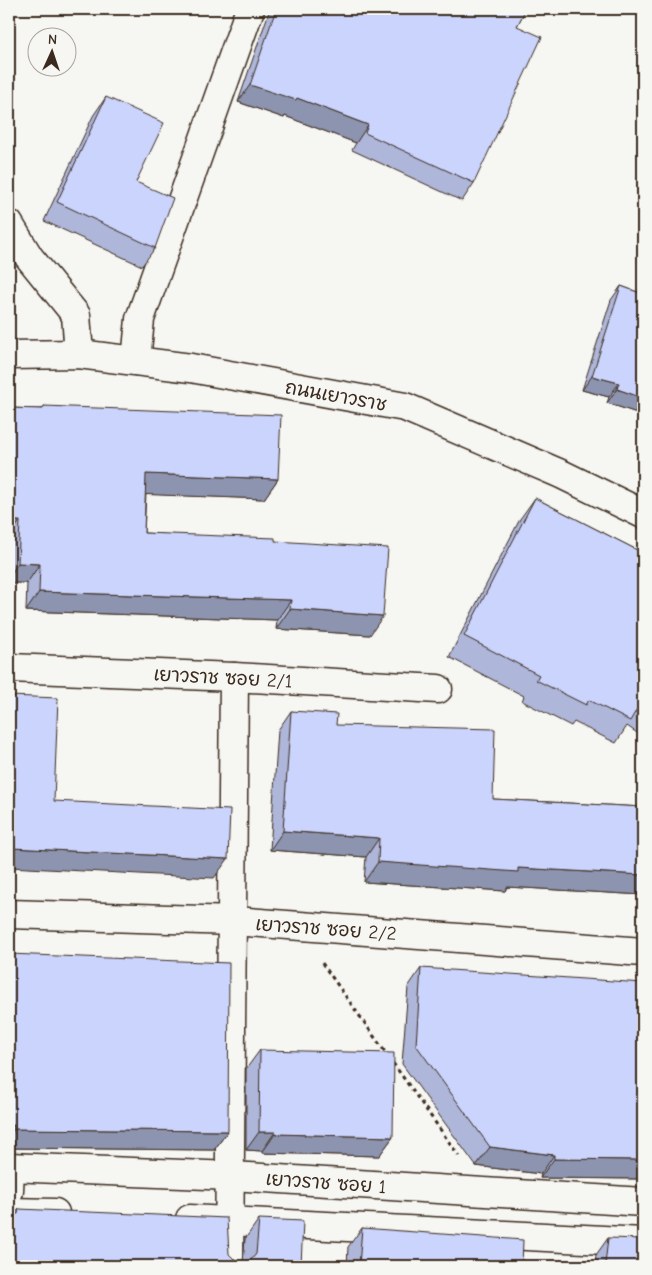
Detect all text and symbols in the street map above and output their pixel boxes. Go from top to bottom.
north arrow [28,28,78,78]
text: N [48,31,58,48]
street label: ถนนเยาวราช [283,376,388,416]
street label: เยาวราช ซอย 2/1 [153,663,293,693]
street label: เยาวราช ซอย 2/2 [255,913,397,945]
street label: เยาวราช ซอย 1 [265,1168,387,1198]

